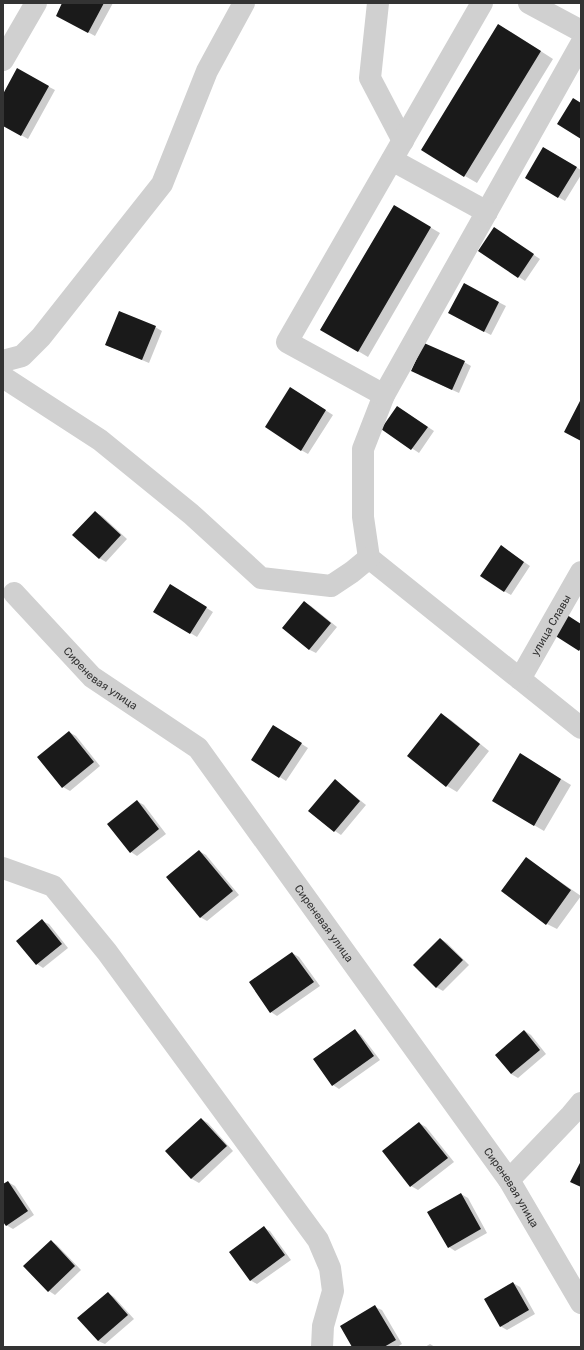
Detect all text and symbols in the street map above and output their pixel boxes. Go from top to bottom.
street label: улица Славы [528,592,573,658]
street label: Сиреневая улица [61,644,140,712]
street label: Сиреневая улица [292,882,356,964]
street label: Сиреневая улица [481,1145,542,1230]

